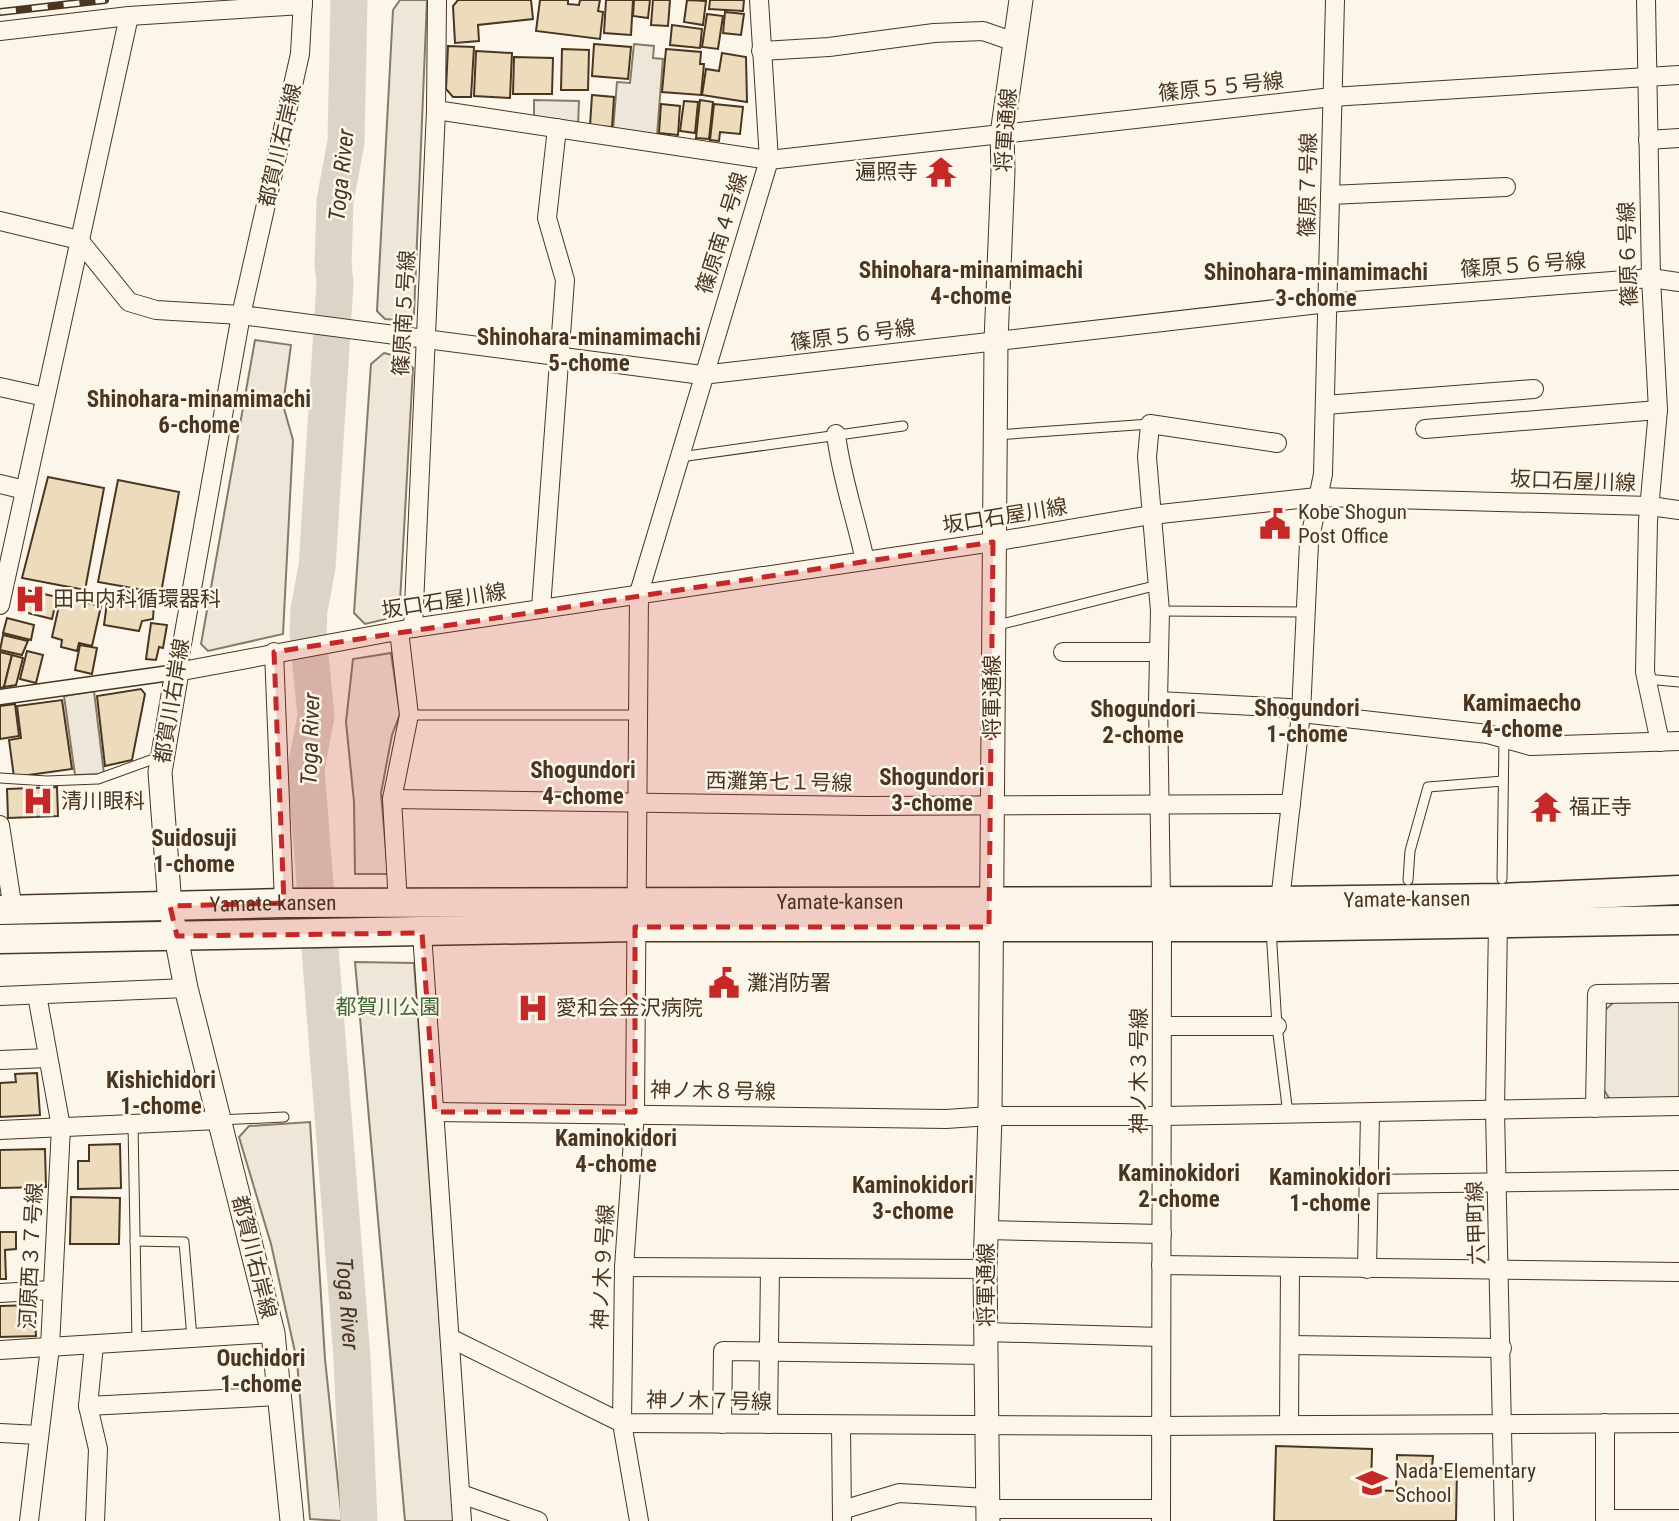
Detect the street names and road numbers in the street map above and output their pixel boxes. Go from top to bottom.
street label: 篠原５５号線 [1157,68,1285,106]
street label: 都賀川右岸線 [254,81,306,209]
street label: 将軍通線 [991,87,1021,173]
street label: 篠原７号線 [1295,132,1321,238]
street label: 篠原南４号線 [692,169,752,297]
street label: 篠原６号線 [1614,201,1642,307]
street label: 篠原南５号線 [389,249,419,377]
street label: 篠原５６号線 [1459,249,1587,281]
street label: 篠原５６号線 [789,315,917,355]
street label: 坂口石屋川線 [1510,467,1636,495]
street label: 坂口石屋川線 [941,494,1069,538]
street label: 坂口石屋川線 [380,579,508,623]
street label: 都賀川右岸線 [150,637,194,765]
street label: 将軍通線 [980,655,1004,739]
street label: 西灘第七１号線 [705,769,853,795]
street label: Yamate-kansen [1343,886,1470,912]
street label: Yamate-kansen [776,890,903,914]
street label: Yamate-kansen [209,891,336,917]
street label: 神ノ木３号線 [1127,1008,1151,1134]
street label: 神ノ木８号線 [650,1078,776,1104]
street label: 六甲町線 [1463,1181,1489,1265]
street label: 河原西３７号線 [15,1182,47,1330]
street label: 都賀川右岸線 [227,1193,281,1321]
street label: 神ノ木９号線 [588,1203,618,1331]
street label: 将軍通線 [974,1243,998,1327]
street label: 神ノ木７号線 [646,1388,772,1414]

